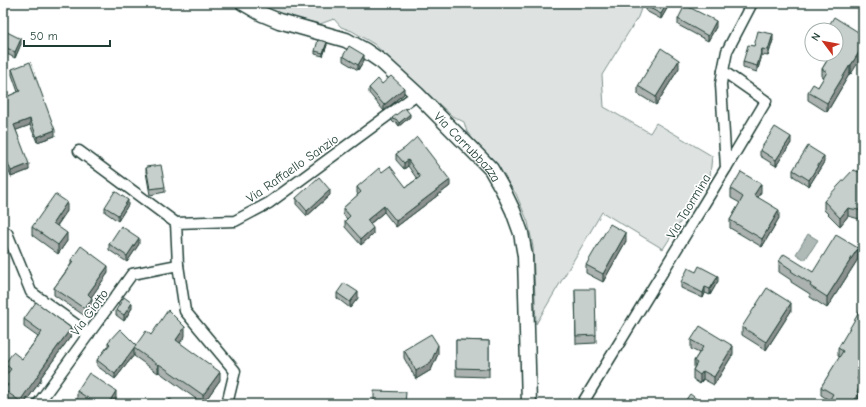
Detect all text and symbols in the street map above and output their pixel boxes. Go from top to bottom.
scale bar [24,22,110,48]
north arrow [804,22,844,62]
text: 50 m [30,29,58,43]
text: N [809,30,823,43]
street label: Via Carrubbazza [431,109,504,185]
street label: Via Raffaello Sanzio [243,131,341,206]
street label: Via Taormina [663,171,714,241]
street label: Via Giotto [67,286,111,339]

